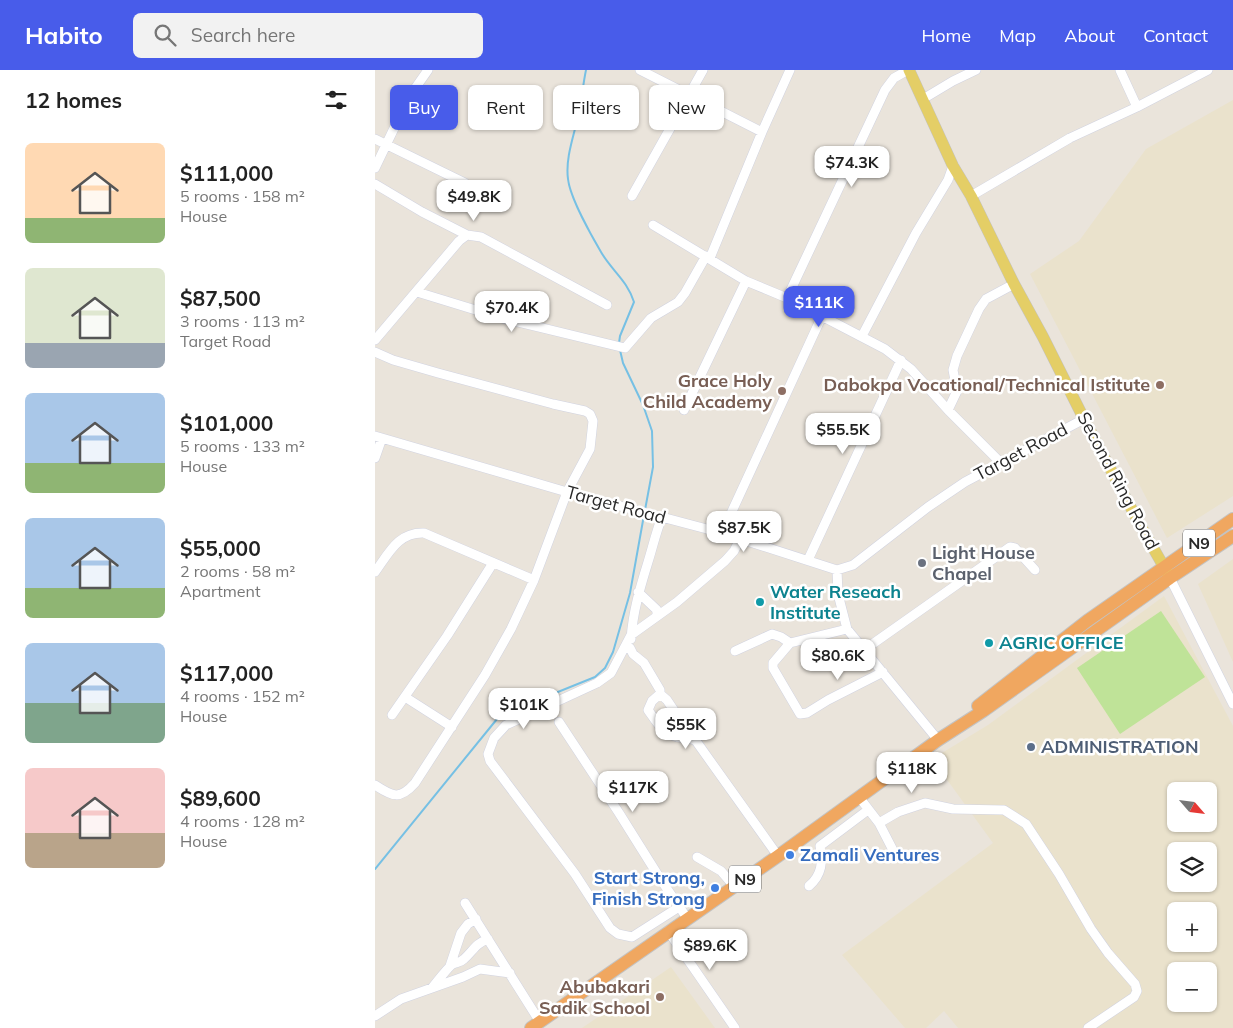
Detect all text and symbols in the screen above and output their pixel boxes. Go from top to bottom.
search box [133,13,483,58]
text: Habito [25,20,103,50]
icon: search [151,21,179,49]
text: Search here [191,23,295,47]
text: Home [921,24,971,47]
text: Map [999,24,1036,47]
text: About [1064,24,1115,47]
text: Contact [1143,24,1208,47]
chip: Buy [390,85,458,130]
chip: Rent [468,85,543,130]
chip: Filters [553,85,639,130]
chip: New [649,85,724,130]
icon: filters [322,86,350,114]
text: 12 homes [25,87,122,113]
pin: $74.3K [811,146,893,188]
text: $74.3K [825,152,879,172]
text: $111,000 [180,160,273,186]
icon: home [65,163,125,223]
pin: $49.8K [433,180,515,222]
text: 5 rooms · 158 m² [180,186,305,206]
text: $49.8K [447,186,501,206]
text: House [180,206,227,226]
text: $87,500 [180,285,261,311]
pin: $111K [784,286,854,328]
icon: home [65,288,125,348]
pin: $70.4K [471,290,553,333]
text: $111K [794,292,844,312]
text: $70.4K [485,297,539,317]
text: 3 rooms · 113 m² [180,311,305,331]
text: Target Road [180,331,271,351]
place label: Grace Holy Child Academy [643,369,772,413]
place label: Dabokpa Vocational/Technical Istitute [824,373,1150,396]
marker: Dabokpa Vocational/Technical Istitute [1154,379,1166,391]
marker: Grace Holy Child Academy [776,385,788,397]
street label: Second Ring Road [1072,408,1165,554]
text: $101,000 [180,410,273,436]
pin: $55.5K [802,412,884,455]
icon: home [65,413,125,473]
street label: Target Road [970,417,1071,486]
text: $55.5K [816,419,870,439]
text: 5 rooms · 133 m² [180,436,305,456]
text: House [180,456,227,476]
street label: Target Road [564,480,669,529]
pin: $87.5K [703,510,785,553]
text: $87.5K [717,517,771,537]
road number: N9 [1183,529,1215,556]
text: $55,000 [180,535,261,561]
icon: home [65,538,125,598]
place label: Light House Chapel [932,541,1035,585]
marker: Light House Chapel [916,557,928,569]
text: 2 rooms · 58 m² [180,561,295,581]
place label: Water Reseach Institute [770,580,901,624]
text: Apartment [180,581,261,601]
marker: Water Reseach Institute [754,596,766,608]
place label: AGRIC OFFICE [999,631,1123,654]
marker: AGRIC OFFICE [983,637,995,649]
pin: $80.6K [797,638,879,681]
text: $80.6K [811,645,865,665]
text: $117,000 [180,660,273,686]
icon: home [65,663,125,723]
text: 4 rooms · 152 m² [180,686,305,706]
pin: $101K [489,688,559,730]
text: $101K [499,694,549,714]
text: House [180,706,227,726]
pin: $55K [656,708,716,750]
text: $55K [666,714,706,734]
place label: ADMINISTRATION [1041,735,1199,758]
marker: ADMINISTRATION [1025,741,1037,753]
pin: $118K [877,752,947,794]
text: $118K [887,758,937,778]
pin: $117K [598,770,668,813]
text: $117K [608,777,658,797]
north arrow [1167,782,1217,832]
map controls [1167,782,1217,1012]
text: $89,600 [180,785,261,811]
icon: home [65,788,125,848]
text: 4 rooms · 128 m² [180,811,305,831]
text: House [180,831,227,851]
button: layers [1167,842,1217,892]
place label: Zamali Ventures [800,843,940,866]
marker: Zamali Ventures [784,849,796,861]
place label: Start Strong, Finish Strong [592,866,705,910]
road number: N9 [729,866,761,892]
marker: Start Strong, Finish Strong [709,882,721,894]
button: + [1167,902,1217,952]
pin: $89.6K [669,928,751,971]
text: $89.6K [683,935,737,955]
button: − [1167,962,1217,1012]
place label: Abubakari Sadik School [539,975,650,1019]
marker: Abubakari Sadik School [654,991,666,1003]

